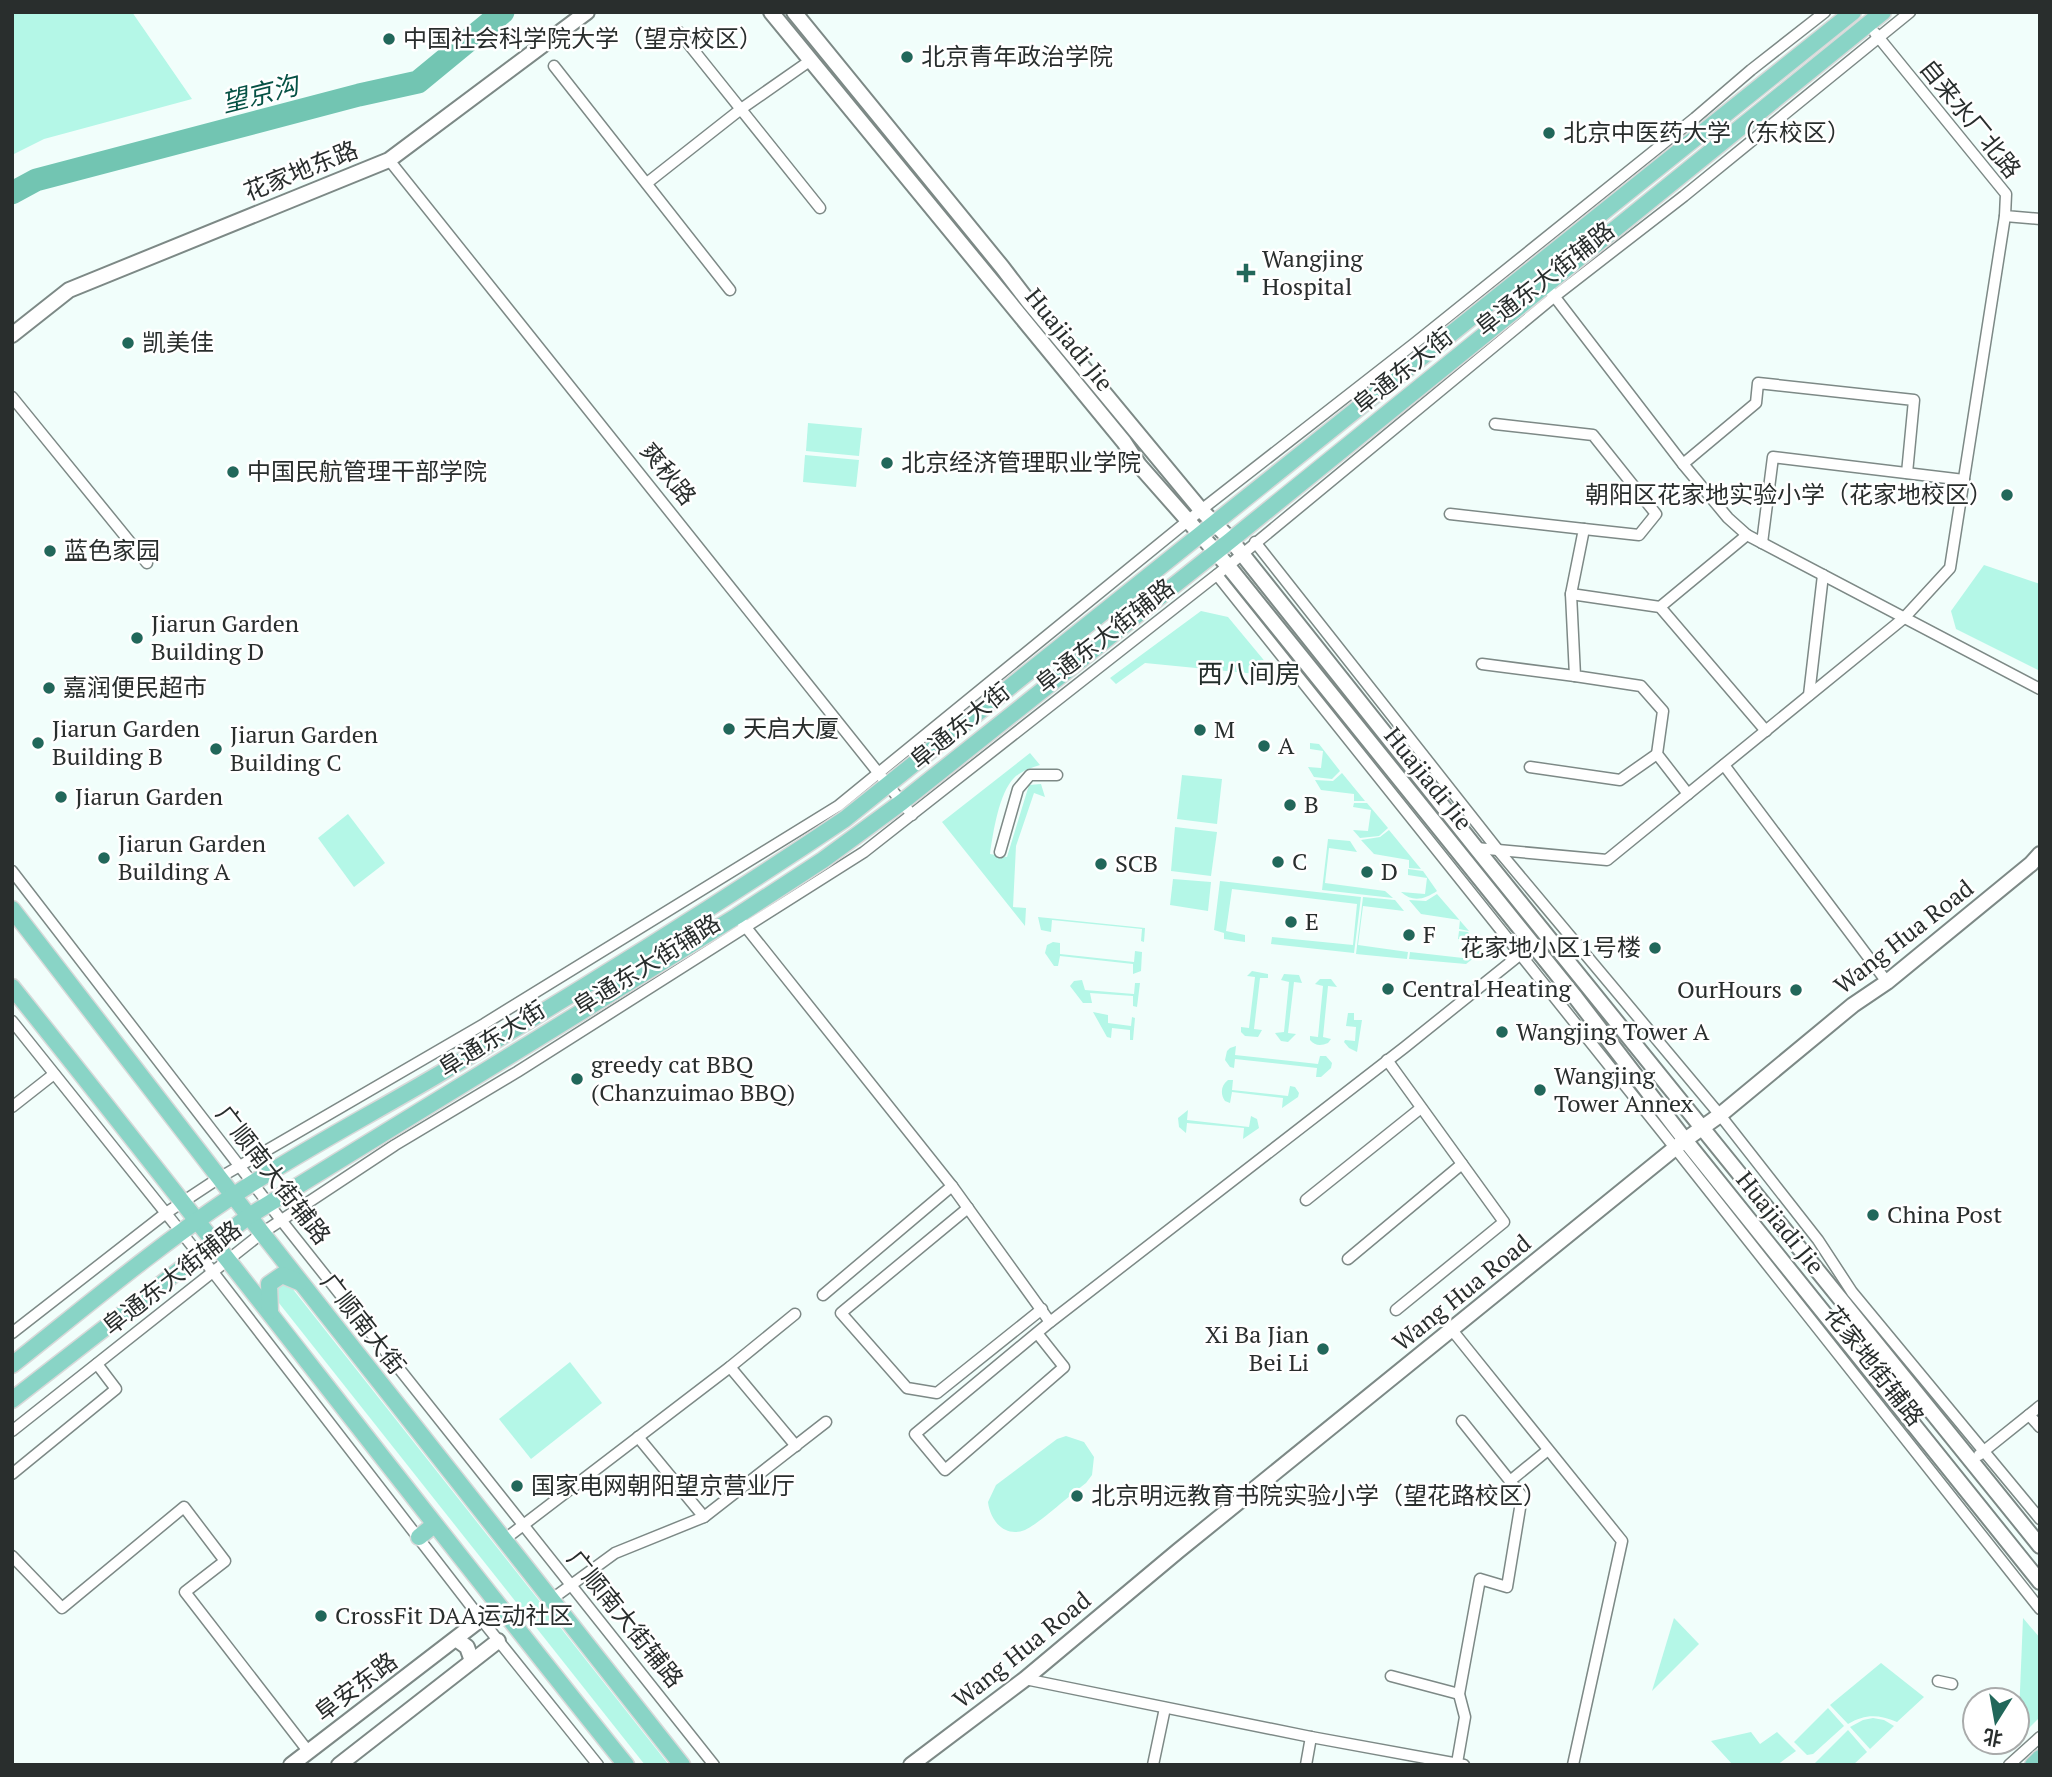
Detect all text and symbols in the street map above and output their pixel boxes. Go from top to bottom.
place label: 中国社会科学院大学（望京校区） [403,22,763,54]
marker: 中国社会科学院大学（望京校区） [381,31,397,47]
place label: 北京青年政治学院 [921,40,1113,72]
marker: 北京青年政治学院 [899,49,915,65]
street label: 自来水厂北路 [1913,52,2029,184]
water label: 望京沟 [218,66,305,119]
place label: 北京中医药大学（东校区） [1563,116,1851,148]
marker: 北京中医药大学（东校区） [1541,125,1557,141]
street label: 花家地东路 [239,133,362,207]
street label: 阜通东大街辅路 [1468,214,1620,343]
place label: Wangjing Hospital [1262,242,1363,302]
marker: Wangjing Hospital [1236,263,1256,283]
street label: Huajiadi Jie [1018,281,1121,397]
street label: 阜通东大街 [1346,320,1459,420]
place label: 凯美佳 [142,326,214,358]
marker: 凯美佳 [120,335,136,351]
street label: 爽秋路 [634,435,704,511]
place label: 北京经济管理职业学院 [901,446,1141,478]
place label: 中国民航管理干部学院 [247,455,487,487]
marker: 北京经济管理职业学院 [879,455,895,471]
marker: 中国民航管理干部学院 [225,464,241,480]
place label: 朝阳区花家地实验小学（花家地校区） [1585,478,1993,510]
marker: 朝阳区花家地实验小学（花家地校区） [1999,487,2015,503]
place label: 蓝色家园 [64,534,160,566]
marker: 蓝色家园 [42,543,58,559]
street label: 阜通东大街辅路 [1028,571,1180,700]
place label: Jiarun Garden Building D [151,607,299,667]
marker: Jiarun Garden Building D [129,630,145,646]
district label: 西八间房 [1197,656,1301,690]
place label: 嘉润便民超市 [63,671,207,703]
street label: 阜通东大街 [903,675,1016,775]
marker: 嘉润便民超市 [41,680,57,696]
place label: Jiarun Garden Building B [52,712,200,772]
place label: 天启大厦 [743,712,839,744]
place label: M [1214,713,1235,745]
place label: Jiarun Garden Building C [230,718,378,778]
street label: Huajiadi Jie [1377,720,1480,836]
marker: 天启大厦 [721,721,737,737]
marker: M [1192,722,1208,738]
place label: A [1278,729,1295,761]
marker: Jiarun Garden Building B [30,735,46,751]
marker: A [1256,738,1272,754]
marker: Jiarun Garden Building C [208,741,224,757]
place label: Jiarun Garden [75,780,223,812]
place label: B [1304,788,1319,820]
marker: Jiarun Garden [53,789,69,805]
marker: B [1282,797,1298,813]
place label: Jiarun Garden Building A [118,827,266,887]
place label: C [1292,845,1307,877]
place label: SCB [1115,847,1158,879]
marker: Jiarun Garden Building A [96,850,112,866]
marker: C [1270,854,1286,870]
place label: D [1381,855,1398,887]
marker: SCB [1093,856,1109,872]
marker: D [1359,864,1375,880]
street label: Wang Hua Road [1827,872,1980,1001]
place label: E [1305,905,1319,937]
street label: 阜通东大街辅路 [567,906,726,1022]
marker: E [1283,914,1299,930]
place label: F [1423,918,1436,950]
marker: F [1401,927,1417,943]
place label: 花家地小区1号楼 [1460,931,1641,963]
marker: 花家地小区1号楼 [1647,940,1663,956]
place label: Central Heating [1402,972,1572,1004]
place label: OurHours [1677,973,1782,1005]
marker: Central Heating [1380,981,1396,997]
marker: OurHours [1788,982,1804,998]
street label: 阜通东大街 [432,993,551,1084]
place label: Wangjing Tower A [1516,1015,1710,1047]
marker: Wangjing Tower A [1494,1024,1510,1040]
place label: greedy cat BBQ (Chanzuimao BBQ) [591,1048,795,1108]
place label: Wangjing Tower Annex [1554,1059,1694,1119]
marker: greedy cat BBQ (Chanzuimao BBQ) [569,1071,585,1087]
marker: Wangjing Tower Annex [1532,1082,1548,1098]
street label: 广顺南大街辅路 [209,1098,338,1250]
street label: Huajiadi Jie [1729,1164,1832,1280]
place label: China Post [1887,1198,2002,1230]
marker: China Post [1865,1207,1881,1223]
street label: 阜通东大街辅路 [95,1213,247,1342]
street label: Wang Hua Road [1386,1227,1537,1358]
street label: 广顺南大街 [314,1266,413,1381]
street label: 花家地街辅路 [1818,1299,1932,1432]
place label: Xi Ba Jian Bei Li [1205,1318,1309,1378]
marker: Xi Ba Jian Bei Li [1315,1341,1331,1357]
place label: 国家电网朝阳望京营业厅 [531,1469,795,1501]
marker: 国家电网朝阳望京营业厅 [509,1478,525,1494]
place label: 北京明远教育书院实验小学（望花路校区） [1091,1479,1547,1511]
marker: 北京明远教育书院实验小学（望花路校区） [1069,1488,1085,1504]
street label: 广顺南大街辅路 [560,1543,691,1694]
street label: Wang Hua Road [946,1584,1097,1715]
place label: CrossFit DAA运动社区 [335,1599,573,1631]
marker: CrossFit DAA运动社区 [313,1608,329,1624]
street label: 阜安东路 [307,1645,403,1728]
north arrow [1961,1686,2031,1756]
text: 北 [1981,1724,2004,1752]

